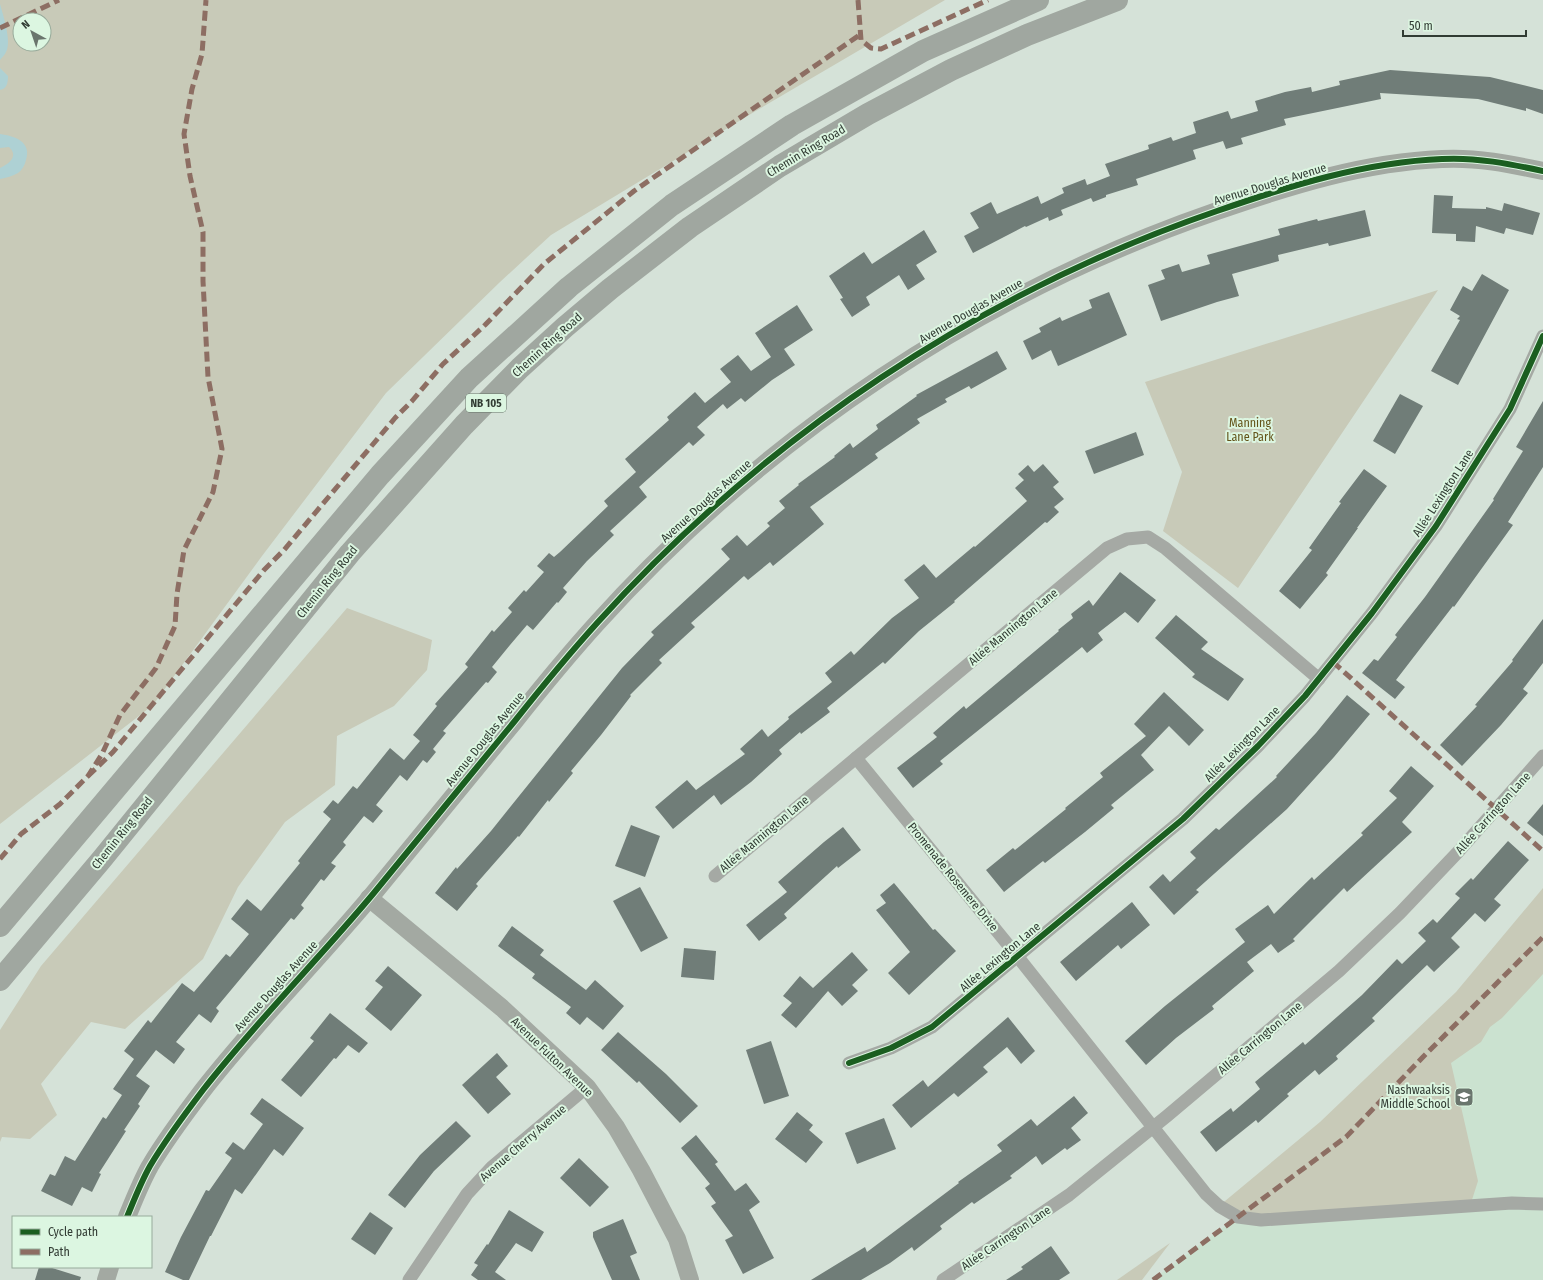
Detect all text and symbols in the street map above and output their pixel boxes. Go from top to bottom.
north arrow [12,12,52,52]
scale bar [1403,12,1526,38]
text: N [19,18,33,32]
text: 50 m [1409,19,1433,33]
street label: Chemin Ring Road [764,122,848,180]
street label: Avenue Douglas Avenue [1212,160,1328,208]
street label: Avenue Douglas Avenue [917,276,1025,346]
street label: Chemin Ring Road [509,310,585,380]
road number: NB 105 [466,394,506,412]
park label: Manning Lane Park [1226,416,1274,444]
street label: Allée Lexington Lane [1410,447,1476,539]
street label: Avenue Douglas Avenue [658,457,754,545]
street label: Chemin Ring Road [294,543,360,621]
street label: Allée Mannington Lane [966,586,1060,668]
street label: Avenue Douglas Avenue [443,689,527,789]
street label: Allée Lexington Lane [1201,703,1283,785]
street label: Allée Carrington Lane [1453,769,1533,857]
street label: Allée Mannington Lane [717,793,811,875]
street label: Chemin Ring Road [89,794,155,872]
street label: Promenade Rosemere Drive [905,820,1001,934]
street label: Allée Lexington Lane [957,919,1043,995]
street label: Avenue Douglas Avenue [232,938,320,1034]
street label: Allée Carrington Lane [1215,999,1305,1077]
street label: Avenue Fulton Avenue [508,1014,596,1100]
place label: Nashwaaksis Middle School [1381,1083,1450,1111]
school or university icon: Nashwaaksis Middle School [1453,1086,1475,1108]
street label: Avenue Cherry Avenue [477,1102,569,1184]
street label: Allée Carrington Lane [959,1203,1054,1273]
legend [12,1216,152,1268]
text: Cycle path [48,1225,98,1239]
text: Path [48,1245,70,1259]

